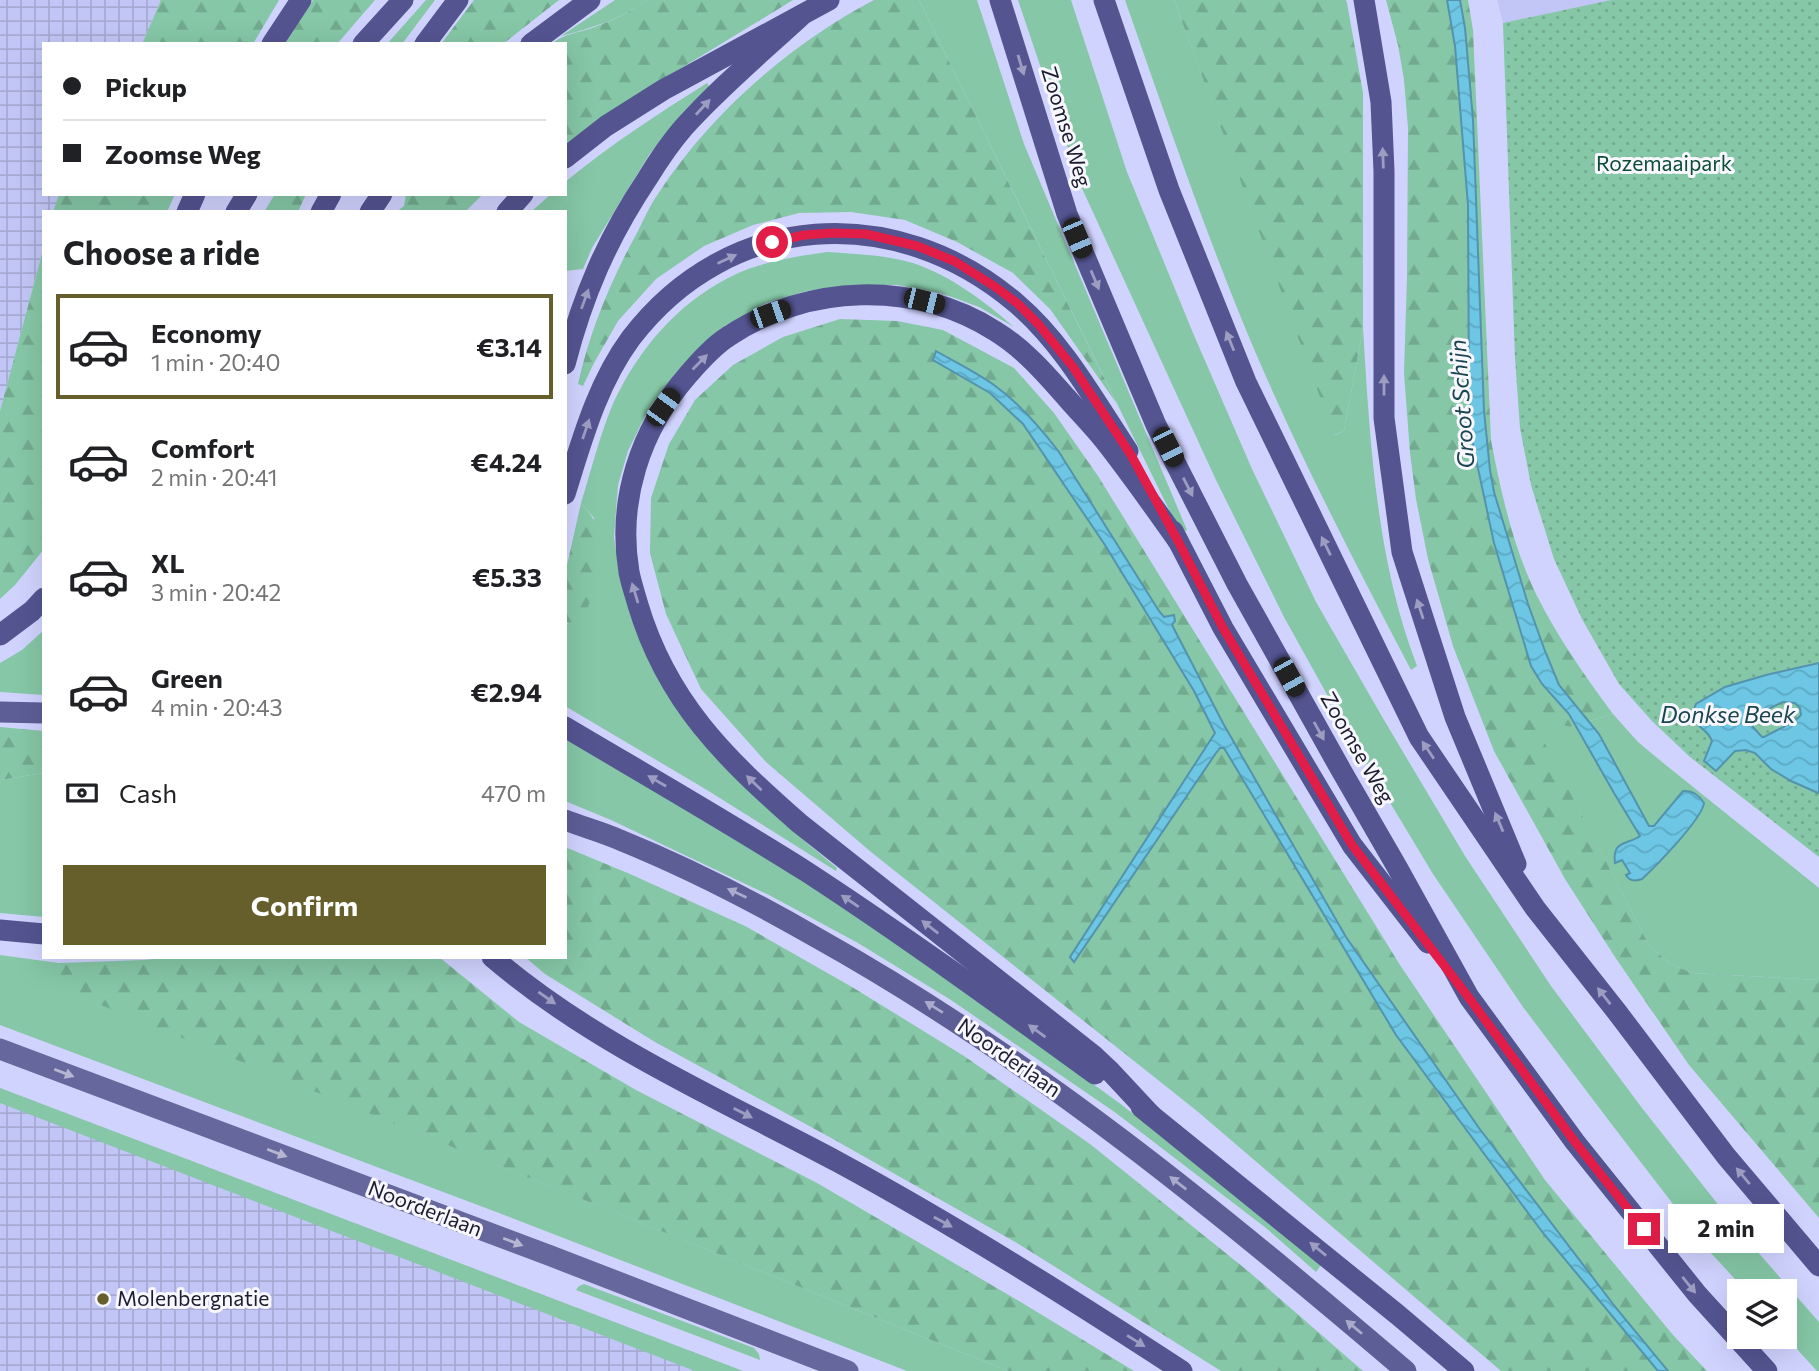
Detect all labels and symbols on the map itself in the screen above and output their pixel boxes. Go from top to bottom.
one-way arrow [1016,55,1026,76]
street label: Zoomse Weg [1037,63,1098,190]
one-way arrow [695,99,711,116]
one-way arrow [1378,147,1389,169]
park label: Rozemaaipark [1596,150,1732,175]
car [1060,215,1095,261]
route start [756,226,788,258]
one-way arrow [717,253,737,265]
one-way arrow [1089,270,1101,290]
car [902,286,947,316]
one-way arrow [579,289,590,310]
car [747,297,794,331]
one-way arrow [1224,330,1235,351]
water label: Groot Schijn [1443,338,1479,470]
one-way arrow [691,354,708,371]
one-way arrow [1378,374,1390,396]
car [643,384,684,430]
one-way arrow [581,419,592,440]
car [1150,424,1187,470]
one-way arrow [1182,477,1194,497]
one-way arrow [1320,536,1332,556]
one-way arrow [629,582,639,603]
one-way arrow [1414,598,1425,619]
car [1270,654,1309,700]
street label: Zoomse Weg [1316,687,1400,807]
water label: Donkse Beek [1661,700,1796,728]
one-way arrow [1313,721,1325,740]
one-way arrow [1421,741,1435,759]
one-way arrow [648,775,667,787]
one-way arrow [746,775,763,791]
one-way arrow [1493,812,1505,832]
one-way arrow [727,888,747,899]
one-way arrow [841,894,859,908]
one-way arrow [921,920,939,935]
one-way arrow [1597,988,1612,1006]
one-way arrow [538,991,556,1005]
one-way arrow [924,1001,943,1014]
street label: Noorderlaan [954,1012,1066,1101]
one-way arrow [1028,1025,1046,1039]
one-way arrow [53,1068,74,1079]
one-way arrow [733,1108,753,1119]
one-way arrow [266,1148,287,1159]
one-way arrow [1736,1168,1751,1185]
street label: Noorderlaan [365,1174,486,1241]
one-way arrow [1169,1176,1187,1190]
callout: 2 min [1668,1204,1784,1254]
route end [1628,1213,1660,1245]
one-way arrow [933,1216,952,1228]
one-way arrow [502,1236,523,1247]
one-way arrow [1309,1242,1326,1257]
one-way arrow [1682,1275,1697,1293]
place label: Molenbergnatie [117,1285,269,1310]
marker: Molenbergnatie [95,1291,111,1307]
one-way arrow [1345,1320,1362,1335]
one-way arrow [1127,1335,1146,1348]

